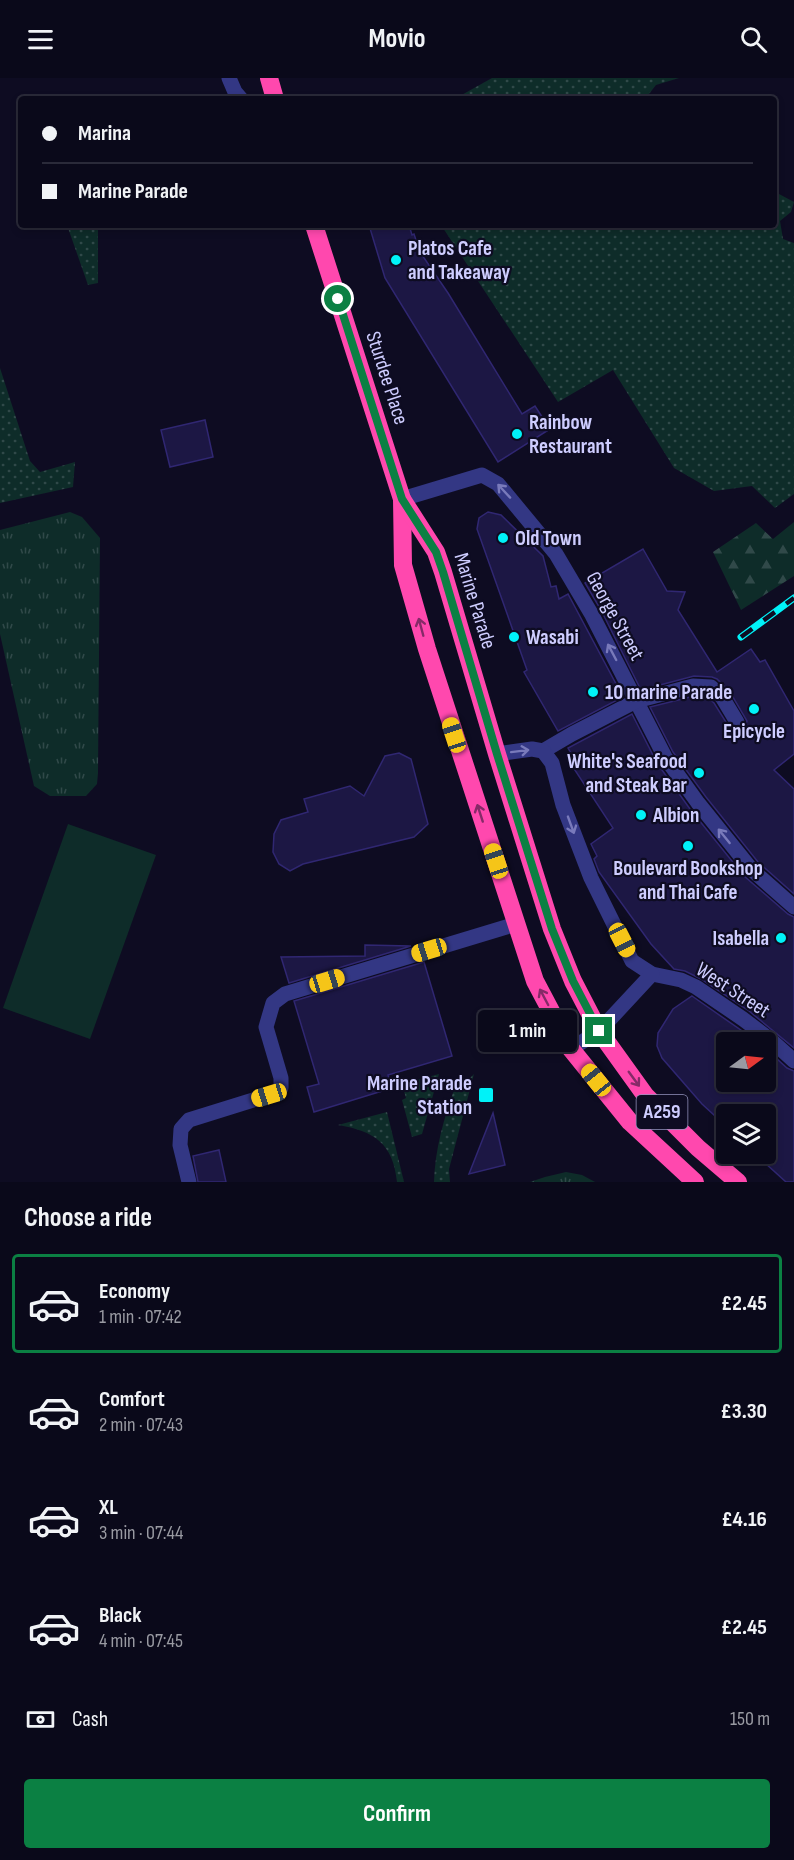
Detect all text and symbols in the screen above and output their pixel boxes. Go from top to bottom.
icon: menu [24,23,57,56]
text: Movio [368,23,426,55]
icon: search [737,23,770,56]
text: Marina [78,120,131,147]
text: Marine Parade [78,178,188,205]
place label: Platos Cafe and Takeaway [408,236,511,285]
marker: Platos Cafe and Takeaway [389,253,403,267]
route start [324,285,351,312]
street label: Sturdee Place [360,328,414,428]
place label: Rainbow Restaurant [529,410,612,459]
marker: Rainbow Restaurant [510,427,524,441]
one-way arrow [497,484,511,499]
place label: Old Town [515,526,582,551]
marker: Old Town [496,531,510,545]
street label: Marine Parade [449,550,501,652]
street label: George Street [580,567,650,665]
one-way arrow [414,618,426,637]
place label: Wasabi [526,625,579,650]
marker: Wasabi [507,630,521,644]
one-way arrow [606,644,618,661]
place label: 10 marine Parade [605,680,732,705]
marker: 10 marine Parade [586,685,600,699]
marker: Epicycle [747,702,761,716]
car [440,715,468,755]
place label: Epicycle [723,719,785,744]
one-way arrow [510,745,530,756]
place label: White's Seafood and Steak Bar [567,749,687,798]
marker: White's Seafood and Steak Bar [692,766,706,780]
place label: Albion [652,803,699,828]
one-way arrow [474,804,485,823]
marker: Albion [634,808,648,822]
one-way arrow [566,815,577,834]
one-way arrow [717,829,731,844]
marker: Boulevard Bookshop and Thai Cafe [681,839,695,853]
car [482,841,510,881]
place label: Boulevard Bookshop and Thai Cafe [613,856,763,905]
car [606,920,638,960]
place label: Isabella [712,926,769,951]
marker: Isabella [774,931,788,945]
car [409,936,449,964]
street label: West Street [691,957,775,1023]
car [307,967,347,995]
one-way arrow [537,989,549,1007]
callout: 1 min [479,1010,578,1052]
route end [585,1017,612,1044]
text: 1 min [509,1019,546,1043]
north arrow [716,1032,776,1092]
map controls [716,1032,776,1164]
car [578,1060,614,1100]
one-way arrow [627,1070,640,1086]
place label: Marine Parade Station [367,1071,472,1120]
car [249,1081,289,1109]
marker: Marine Parade Station [477,1086,495,1104]
road number: A259 [636,1095,688,1129]
button: layers [716,1104,776,1164]
text: Choose a ride [24,1202,152,1234]
icon: car [27,1277,81,1331]
text: Economy [99,1278,170,1305]
text: £2.45 [721,1290,767,1317]
text: 1 min · 07:42 [99,1305,182,1329]
icon: car [27,1385,81,1439]
text: Comfort [99,1386,165,1413]
text: £3.30 [721,1398,767,1425]
text: 2 min · 07:43 [99,1413,183,1437]
icon: car [27,1493,81,1547]
text: XL [99,1494,118,1521]
text: £4.16 [721,1506,767,1533]
text: 3 min · 07:44 [99,1521,183,1545]
icon: car [27,1601,81,1655]
text: Black [99,1602,141,1629]
text: £2.45 [721,1614,767,1641]
text: 4 min · 07:45 [99,1629,183,1653]
icon: cash [24,1703,57,1736]
text: Cash [72,1706,108,1733]
text: 150 m [730,1707,770,1731]
button: Confirm [24,1779,770,1848]

